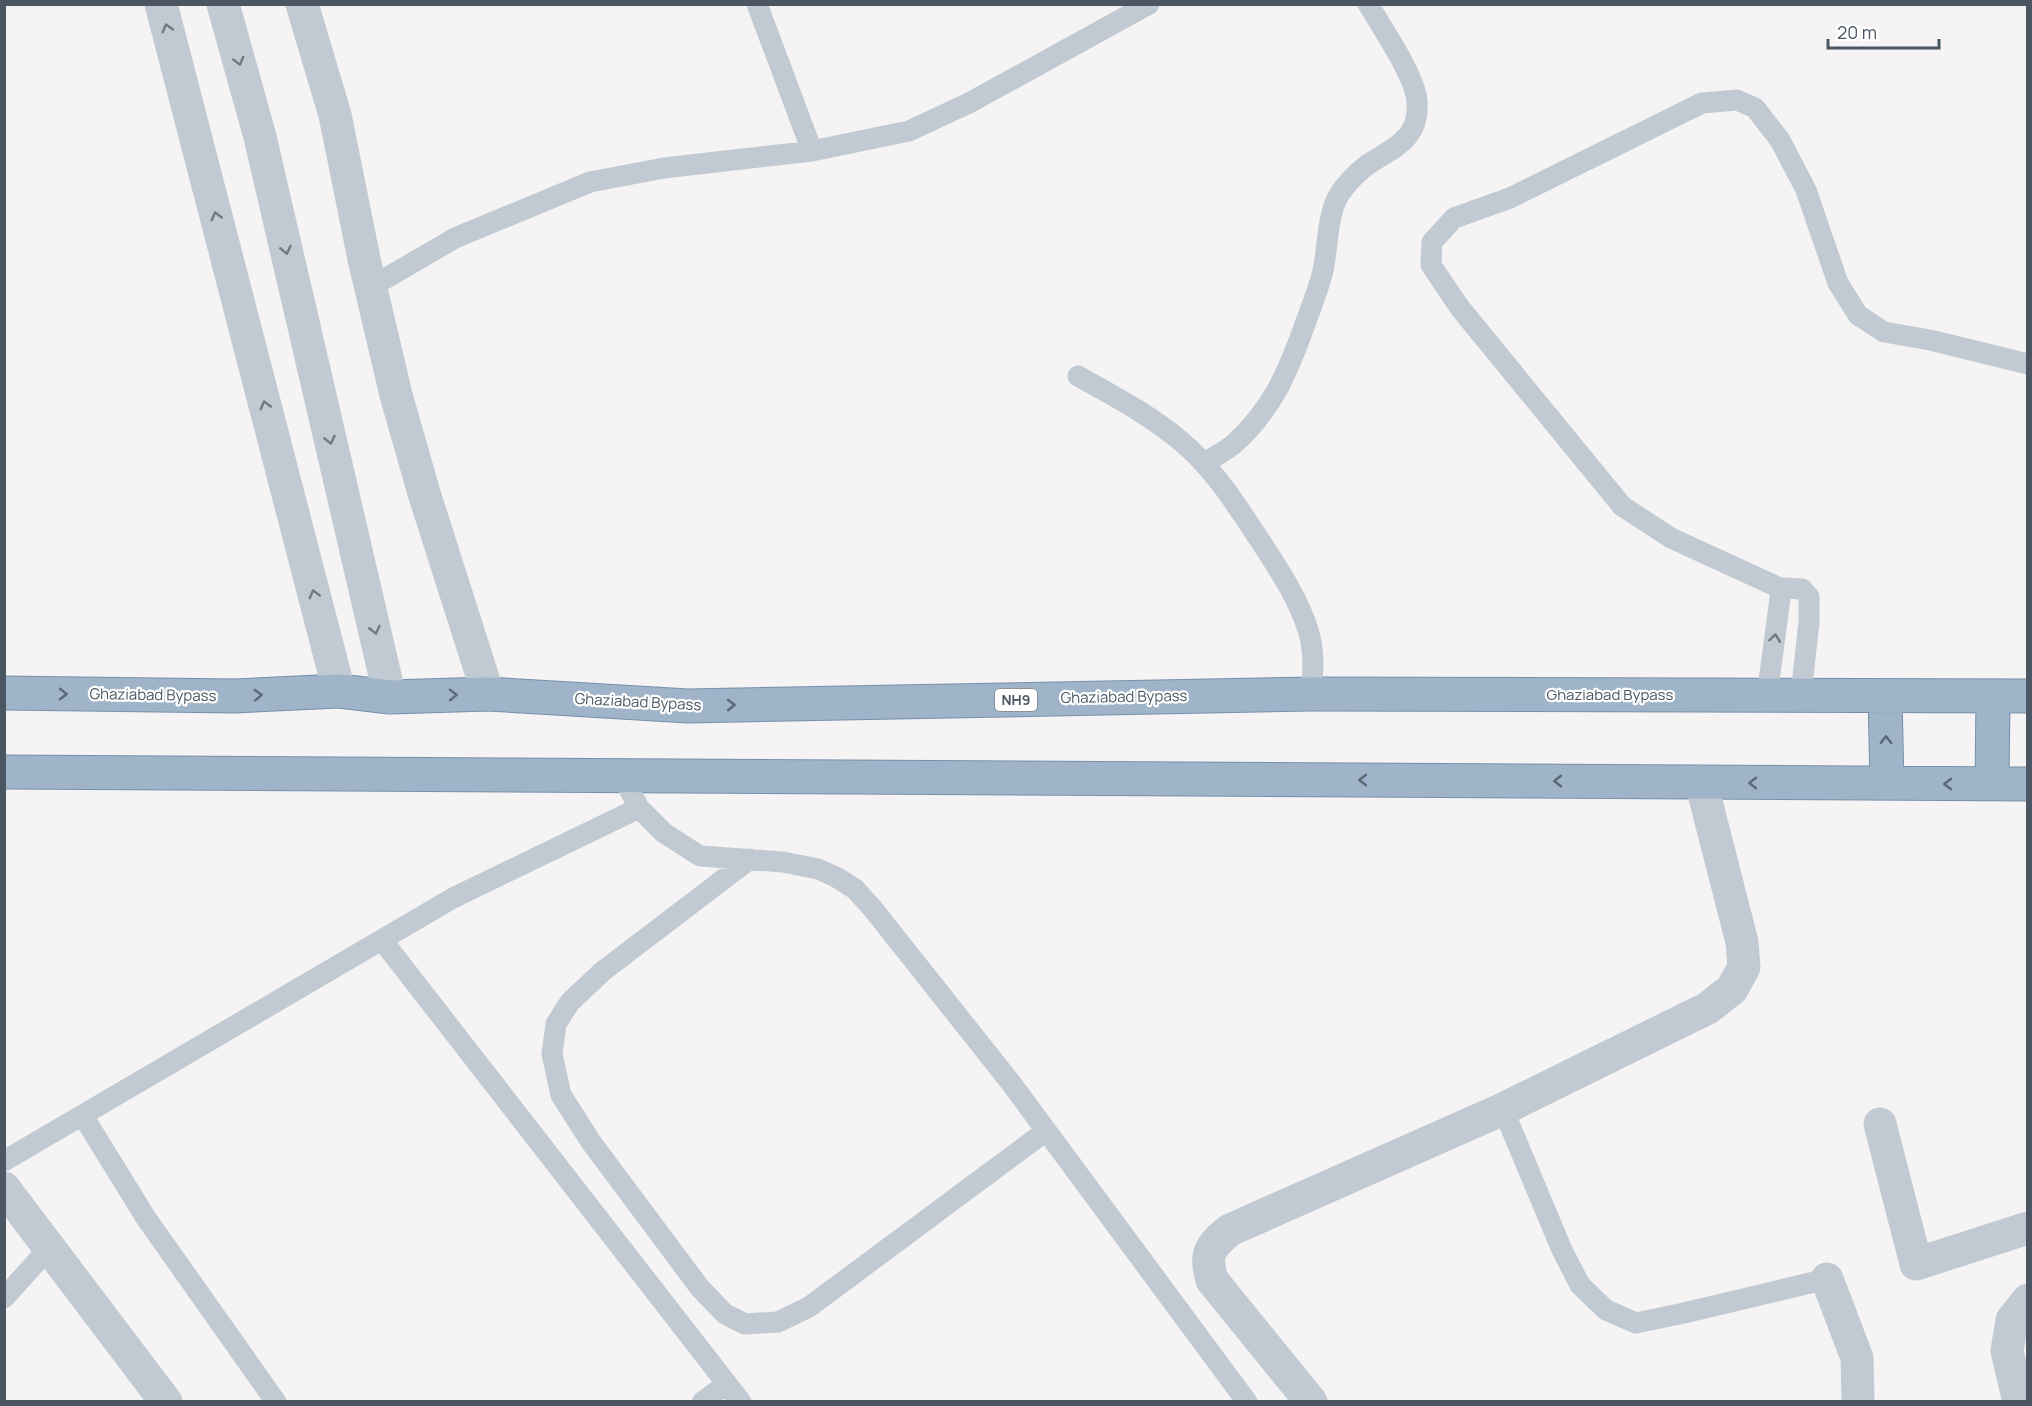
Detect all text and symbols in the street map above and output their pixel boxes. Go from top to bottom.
scale bar [1828,12,1939,50]
text: 20 m [1837,20,1877,44]
one-way arrow [161,23,174,33]
one-way arrow [232,55,244,66]
one-way arrow [210,211,223,221]
one-way arrow [279,245,292,255]
one-way arrow [259,400,272,410]
one-way arrow [323,435,336,445]
one-way arrow [308,589,321,599]
one-way arrow [367,625,380,635]
one-way arrow [1768,633,1780,643]
street label: Ghaziabad Bypass [89,683,217,706]
street label: Ghaziabad Bypass [1547,684,1674,705]
street label: Ghaziabad Bypass [1060,685,1188,708]
one-way arrow [58,688,67,700]
one-way arrow [253,688,262,701]
street label: Ghaziabad Bypass [574,688,702,715]
one-way arrow [448,689,457,702]
road number: NH9 [995,689,1037,711]
one-way arrow [727,699,736,712]
one-way arrow [1880,735,1892,744]
one-way arrow [1359,774,1368,786]
one-way arrow [1554,775,1563,787]
one-way arrow [1749,777,1758,789]
one-way arrow [1944,778,1953,790]

